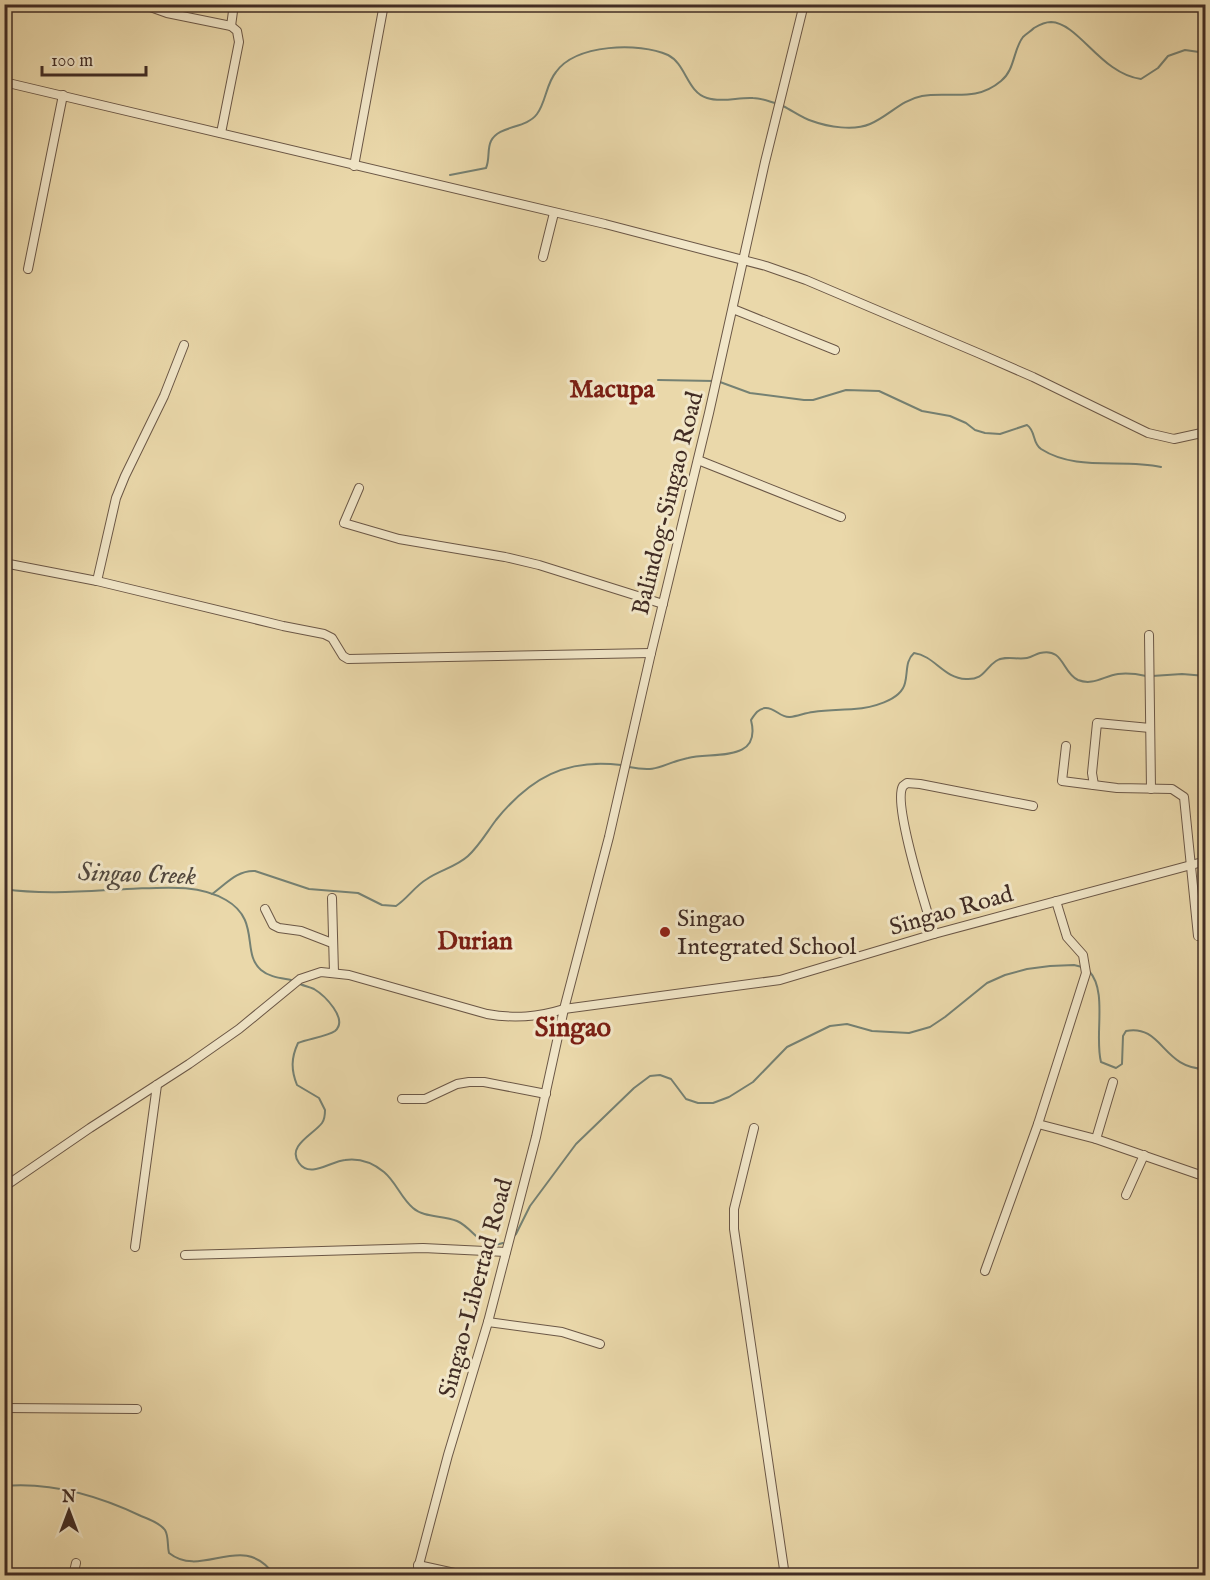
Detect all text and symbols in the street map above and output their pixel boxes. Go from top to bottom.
scale bar [42,39,146,77]
text: 100 m [51,50,93,73]
district label: Macupa [569,373,656,406]
street label: Balindog-Singao Road [626,388,711,618]
water label: Singao Creek [77,856,197,894]
street label: Singao Road [886,879,1017,944]
place label: Singao Integrated School [677,904,857,963]
district label: Durian [437,925,513,958]
marker: Singao Integrated School [658,925,672,939]
district label: Singao [535,1012,612,1046]
street label: Singao-Libertad Road [432,1175,521,1402]
north arrow [39,1481,99,1541]
text: N [61,1488,76,1508]

